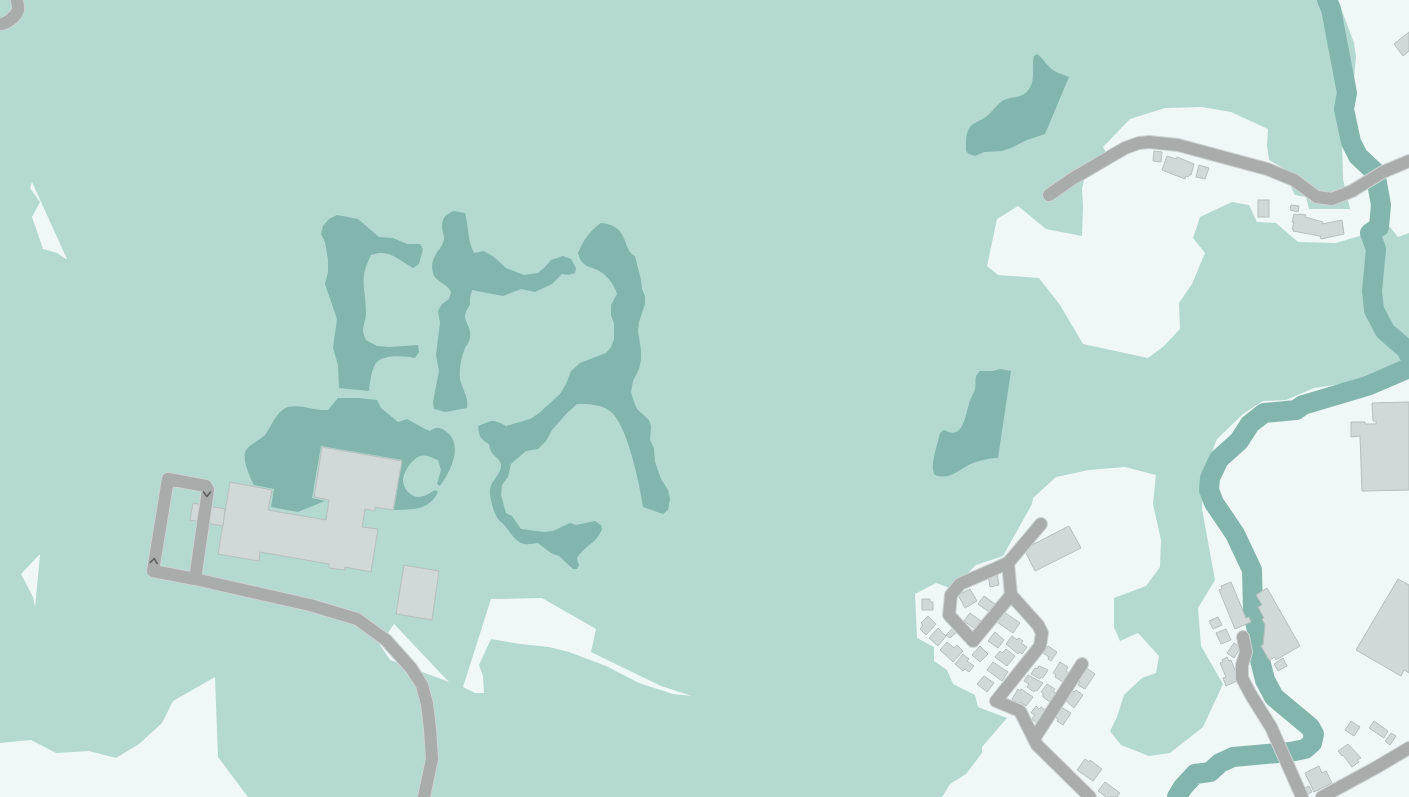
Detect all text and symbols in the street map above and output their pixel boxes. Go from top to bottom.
one-way arrow [203,491,211,497]
one-way arrow [150,558,158,564]

